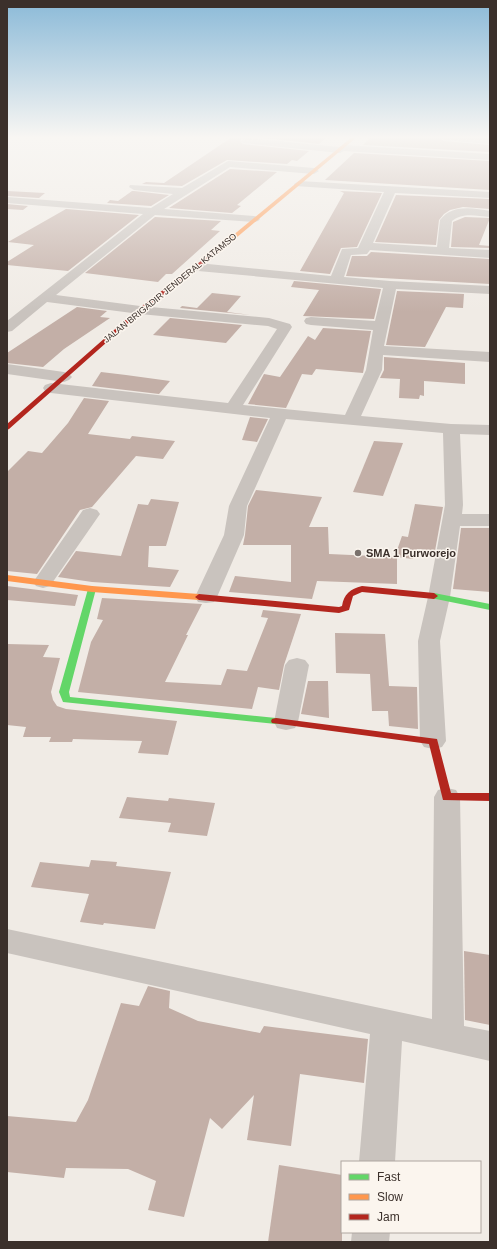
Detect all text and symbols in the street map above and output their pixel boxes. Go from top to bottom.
street label: JALAN BRIGADIR JENDERAL KATAMSO [101,231,239,345]
place label: SMA 1 Purworejo [366,547,456,559]
marker: SMA 1 Purworejo [353,548,363,558]
legend [341,1161,481,1233]
text: Fast [377,1170,401,1184]
text: Slow [377,1190,403,1204]
text: Jam [377,1210,400,1224]

